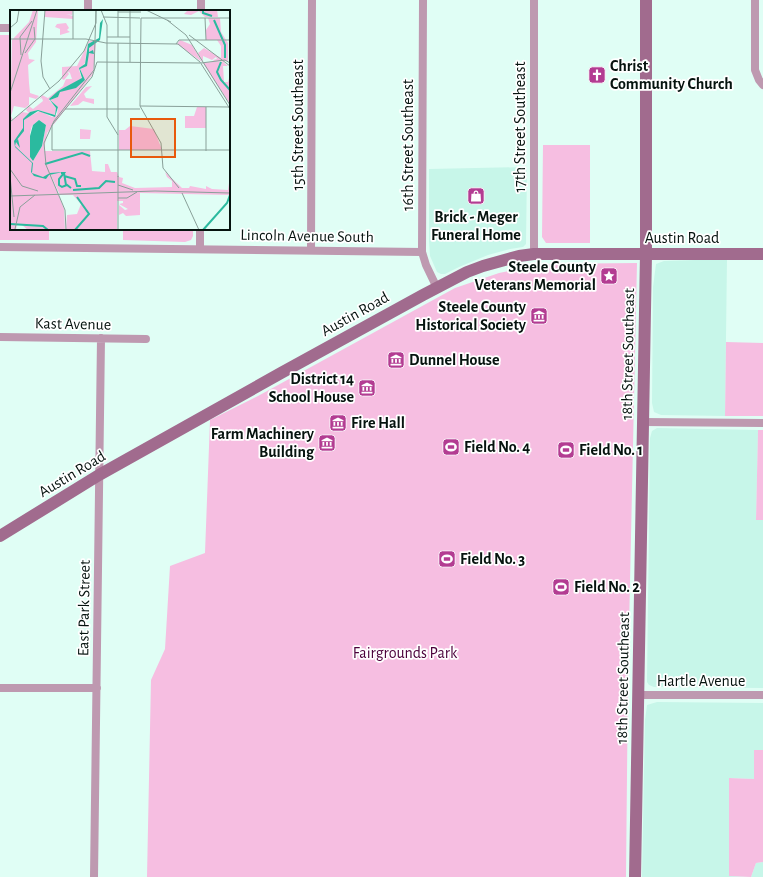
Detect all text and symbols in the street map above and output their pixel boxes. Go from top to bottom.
inset map [10,10,230,230]
place label: Christ Community Church [610,58,733,93]
street label: 15th Street Southeast [290,59,306,191]
street label: 17th Street Southeast [512,61,528,193]
church icon: Christ Community Church [587,65,607,85]
street label: 16th Street Southeast [400,79,416,211]
shop icon: Brick - Meger Funeral Home [466,186,486,206]
place label: Brick - Meger Funeral Home [431,209,521,243]
street label: Lincoln Avenue South [240,227,374,245]
street label: Austin Road [645,230,719,246]
place label: Steele County Veterans Memorial [475,259,597,293]
place icon: Steele County Veterans Memorial [599,266,619,286]
street label: 18th Street Southeast [619,288,637,420]
street label: Austin Road [318,289,392,339]
place label: Steele County Historical Society [415,299,527,334]
museum icon: Steele County Historical Society [529,306,549,326]
street label: Kast Avenue [35,315,111,333]
museum icon: Dunnel House [386,350,406,370]
place label: Dunnel House [409,352,500,368]
place label: District 14 School House [268,371,354,405]
museum icon: District 14 School House [357,378,377,398]
museum icon: Fire Hall [328,413,348,433]
place label: Fire Hall [351,415,405,431]
place label: Farm Machinery Building [211,426,315,460]
museum icon: Farm Machinery Building [317,433,337,453]
sports icon: Field No. 4 [441,437,461,457]
place label: Field No. 4 [464,439,530,455]
sports icon: Field No. 1 [556,440,576,460]
place label: Field No. 1 [579,442,643,458]
street label: Austin Road [36,448,108,500]
sports icon: Field No. 3 [437,549,457,569]
place label: Field No. 3 [460,551,525,567]
street label: East Park Street [75,560,93,656]
sports icon: Field No. 2 [551,577,571,597]
place label: Field No. 2 [574,579,640,595]
street label: 18th Street Southeast [614,612,632,744]
park label: Fairgrounds Park [353,645,458,661]
street label: Hartle Avenue [657,673,745,689]

